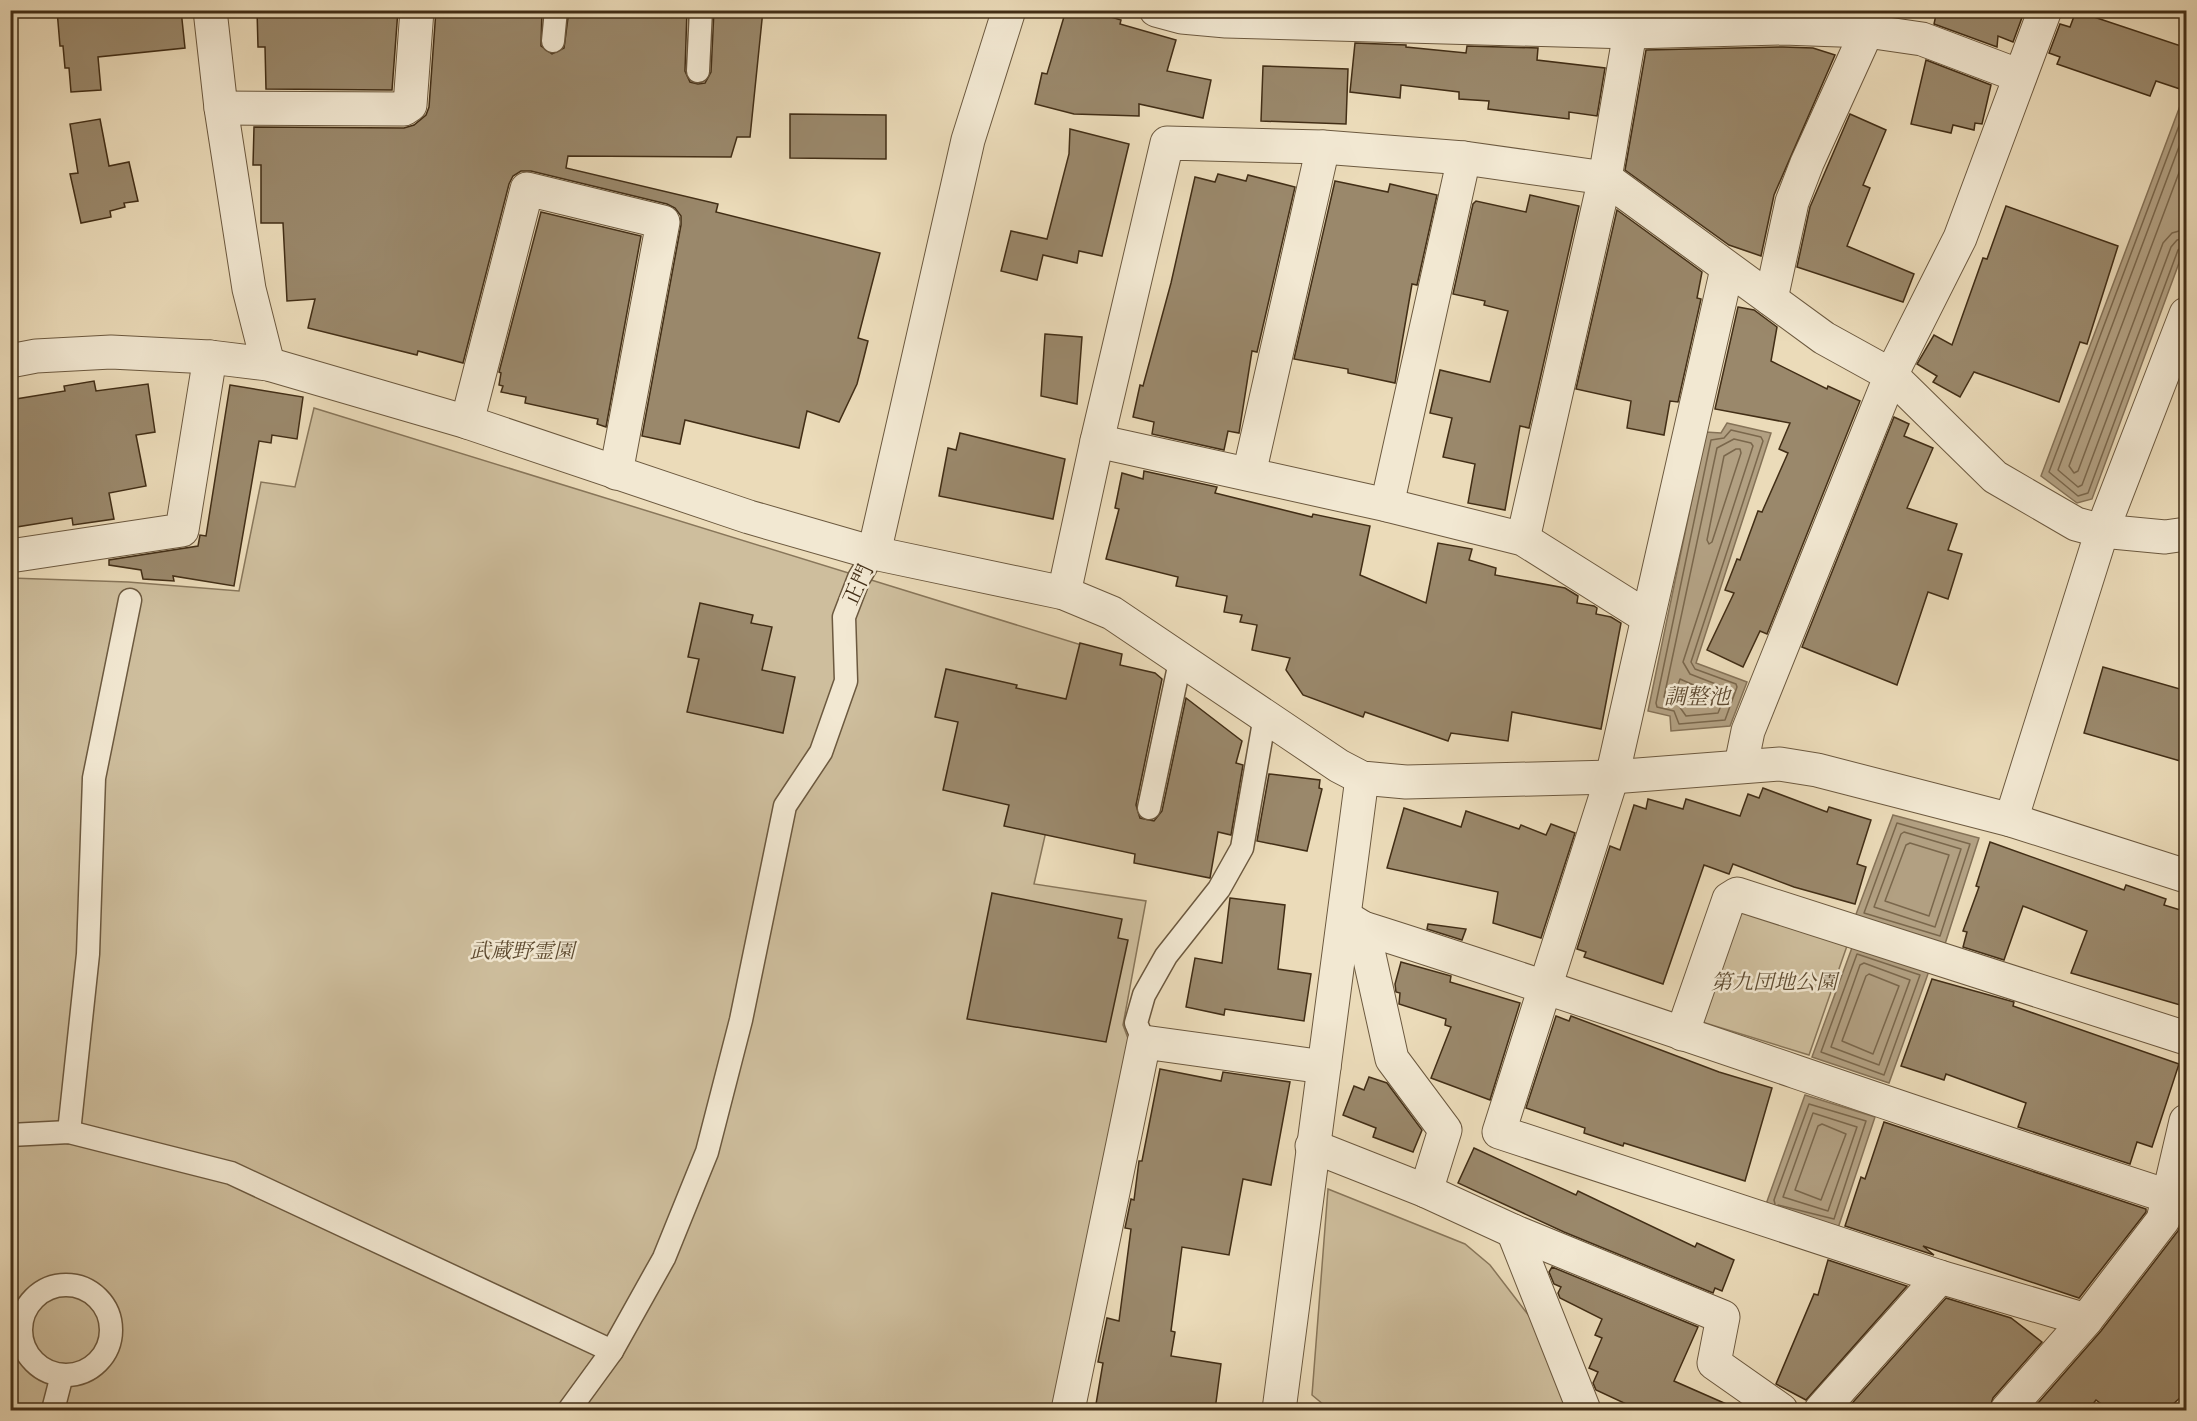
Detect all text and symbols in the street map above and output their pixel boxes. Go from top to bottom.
street label: 正門 [838,560,880,610]
water label: 調整池 [1664,684,1733,711]
park label: 武蔵野霊園 [470,939,577,965]
park label: 第九団地公園 [1711,970,1840,996]

